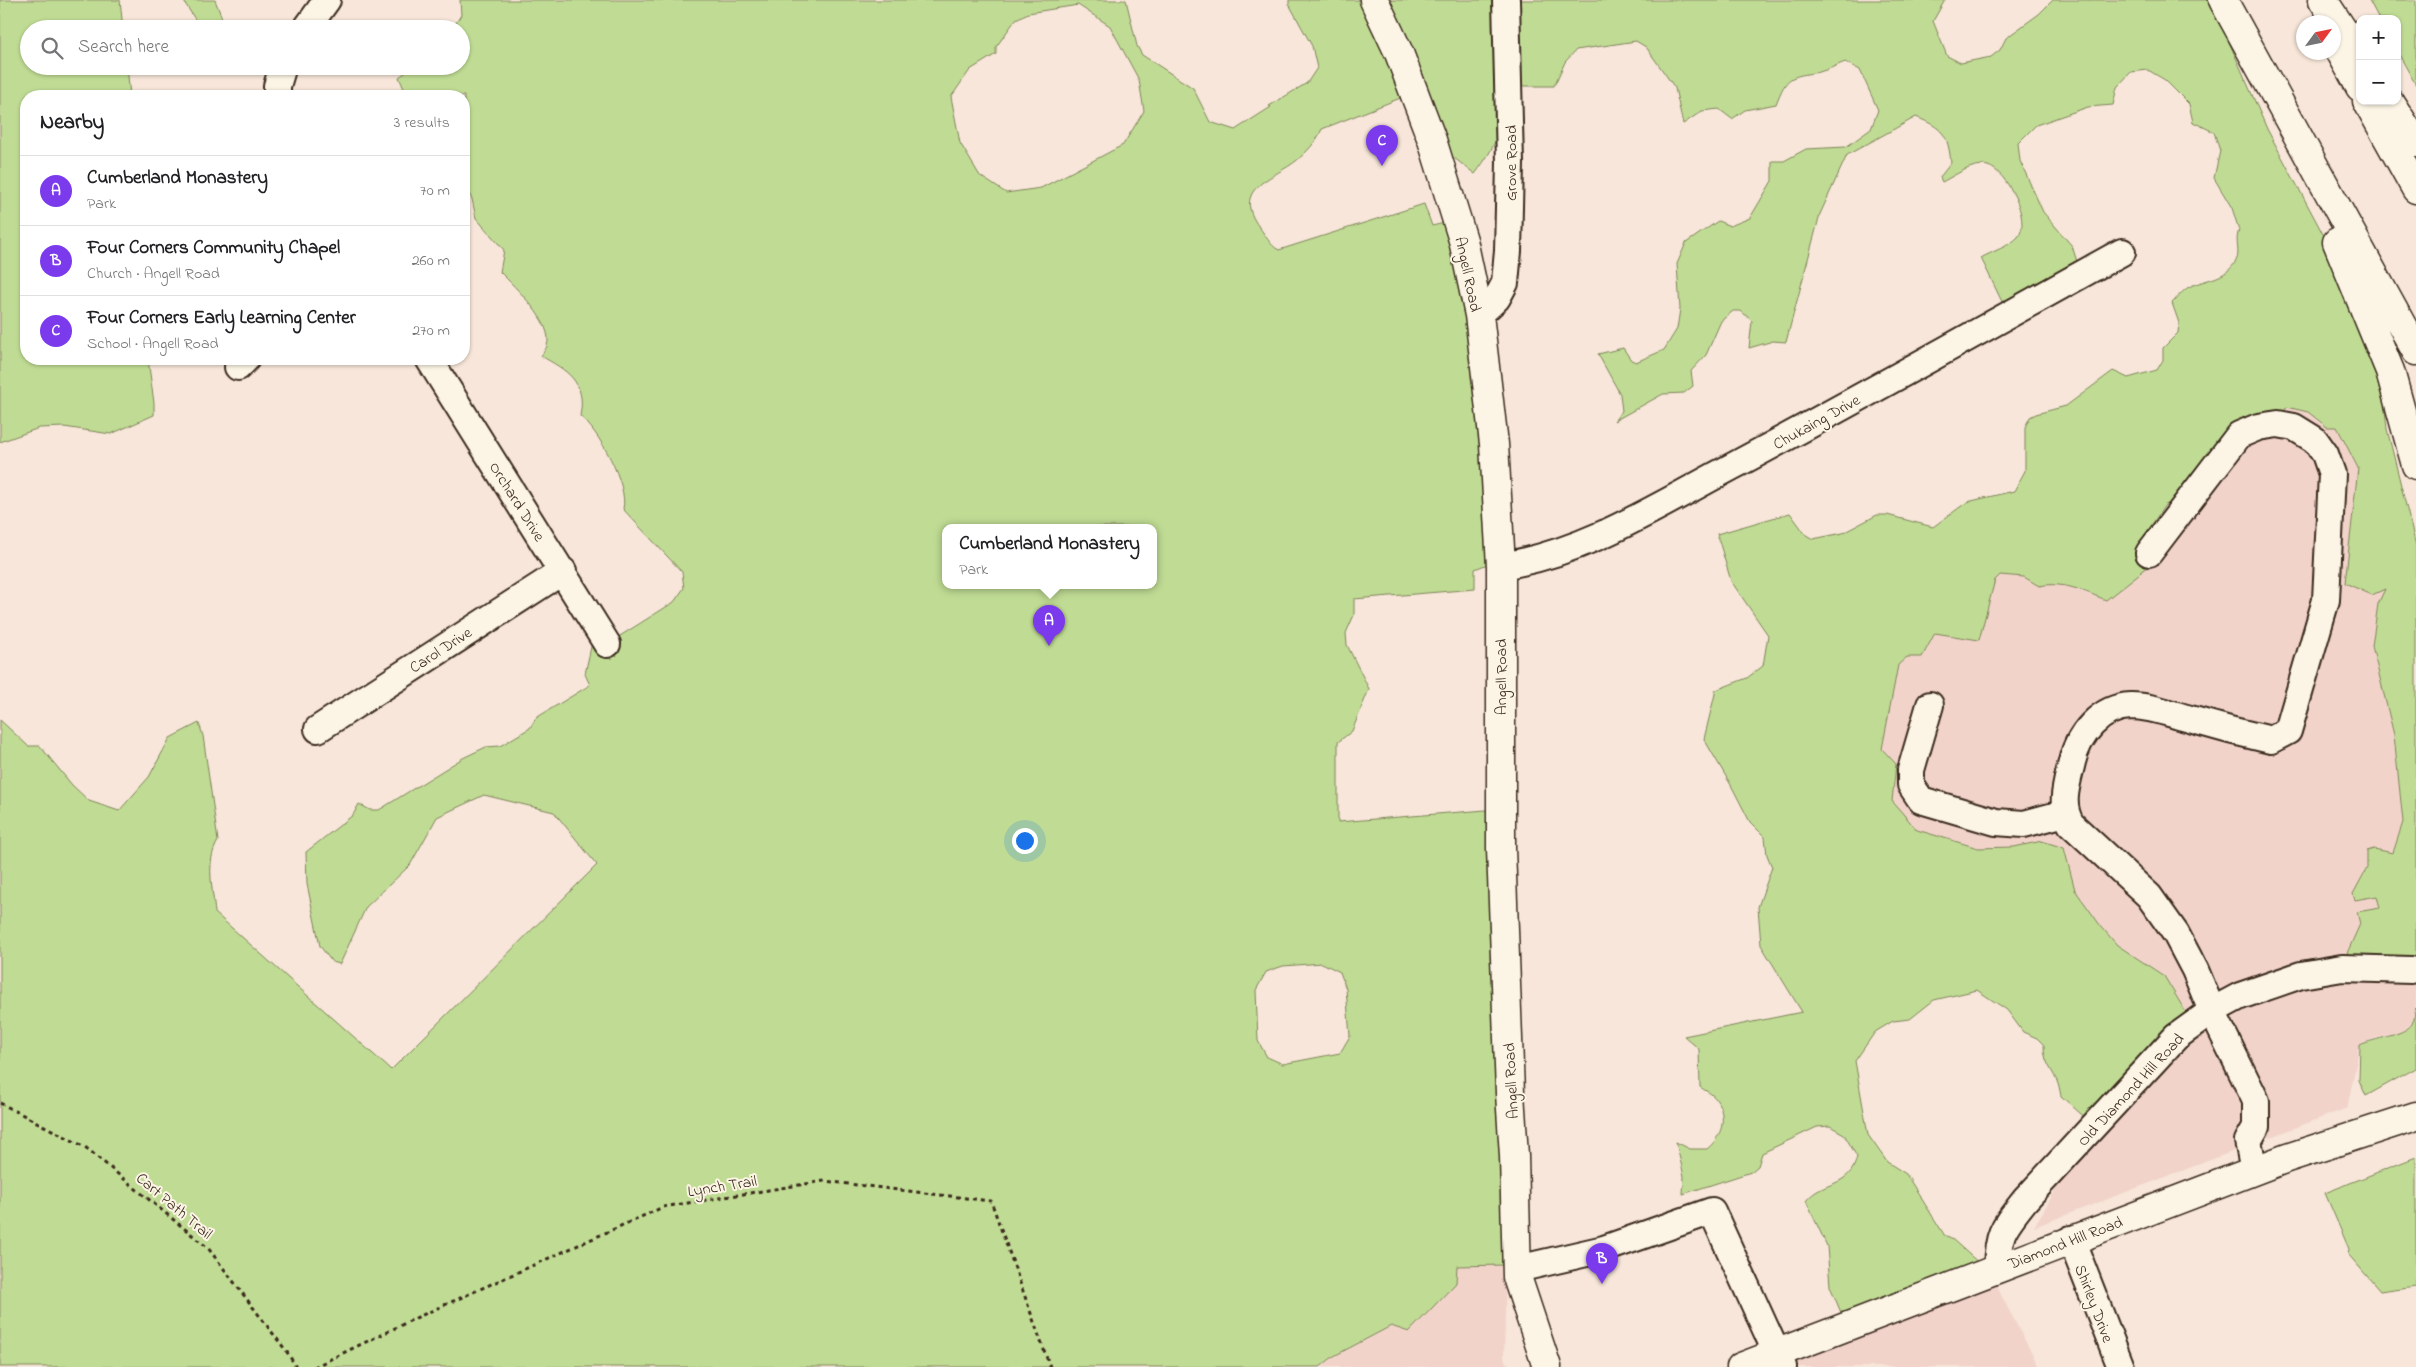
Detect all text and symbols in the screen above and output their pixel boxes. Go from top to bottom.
north arrow [2296,15,2341,60]
map controls [2356,15,2401,105]
button: + [2356,15,2401,60]
search box [20,20,470,75]
icon: search [38,34,66,62]
text: Search here [78,34,169,61]
button: − [2356,60,2401,105]
text: Nearby [40,108,104,138]
text: 3 results [394,111,450,135]
pin: C [1366,125,1398,166]
street label: Grove Road [1500,125,1524,201]
text: Cumberland Monastery [87,165,268,192]
text: A [51,179,61,203]
text: 70 m [420,179,450,203]
text: Park [87,192,116,216]
text: Four Corners Community Chapel [87,235,340,262]
street label: Angell Road [1447,235,1487,314]
text: B [51,249,61,273]
text: 260 m [412,249,450,273]
text: Church · Angell Road [87,262,220,286]
text: Four Corners Early Learning Center [87,305,356,332]
text: C [52,319,60,343]
text: 270 m [412,319,450,343]
text: School · Angell Road [87,332,219,356]
street label: Chukaing Drive [1769,388,1866,457]
street label: Orchard Drive [482,457,551,547]
popup [942,524,1157,589]
text: Cumberland Monastery [959,531,1140,558]
text: Park [959,558,988,582]
pin: A [1033,605,1065,646]
street label: Carol Drive [405,621,478,680]
street label: Angell Road [1490,639,1514,715]
your location [1012,828,1038,854]
street label: Old Diamond Hill Road [2072,1028,2191,1152]
street label: Angell Road [1498,1042,1526,1120]
street label: Cart Path Trail [130,1167,218,1246]
street label: Lynch Trail [686,1170,759,1204]
street label: Diamond Hill Road [2004,1211,2127,1277]
pin: B [1586,1243,1618,1284]
street label: Shirley Drive [2067,1261,2119,1347]

